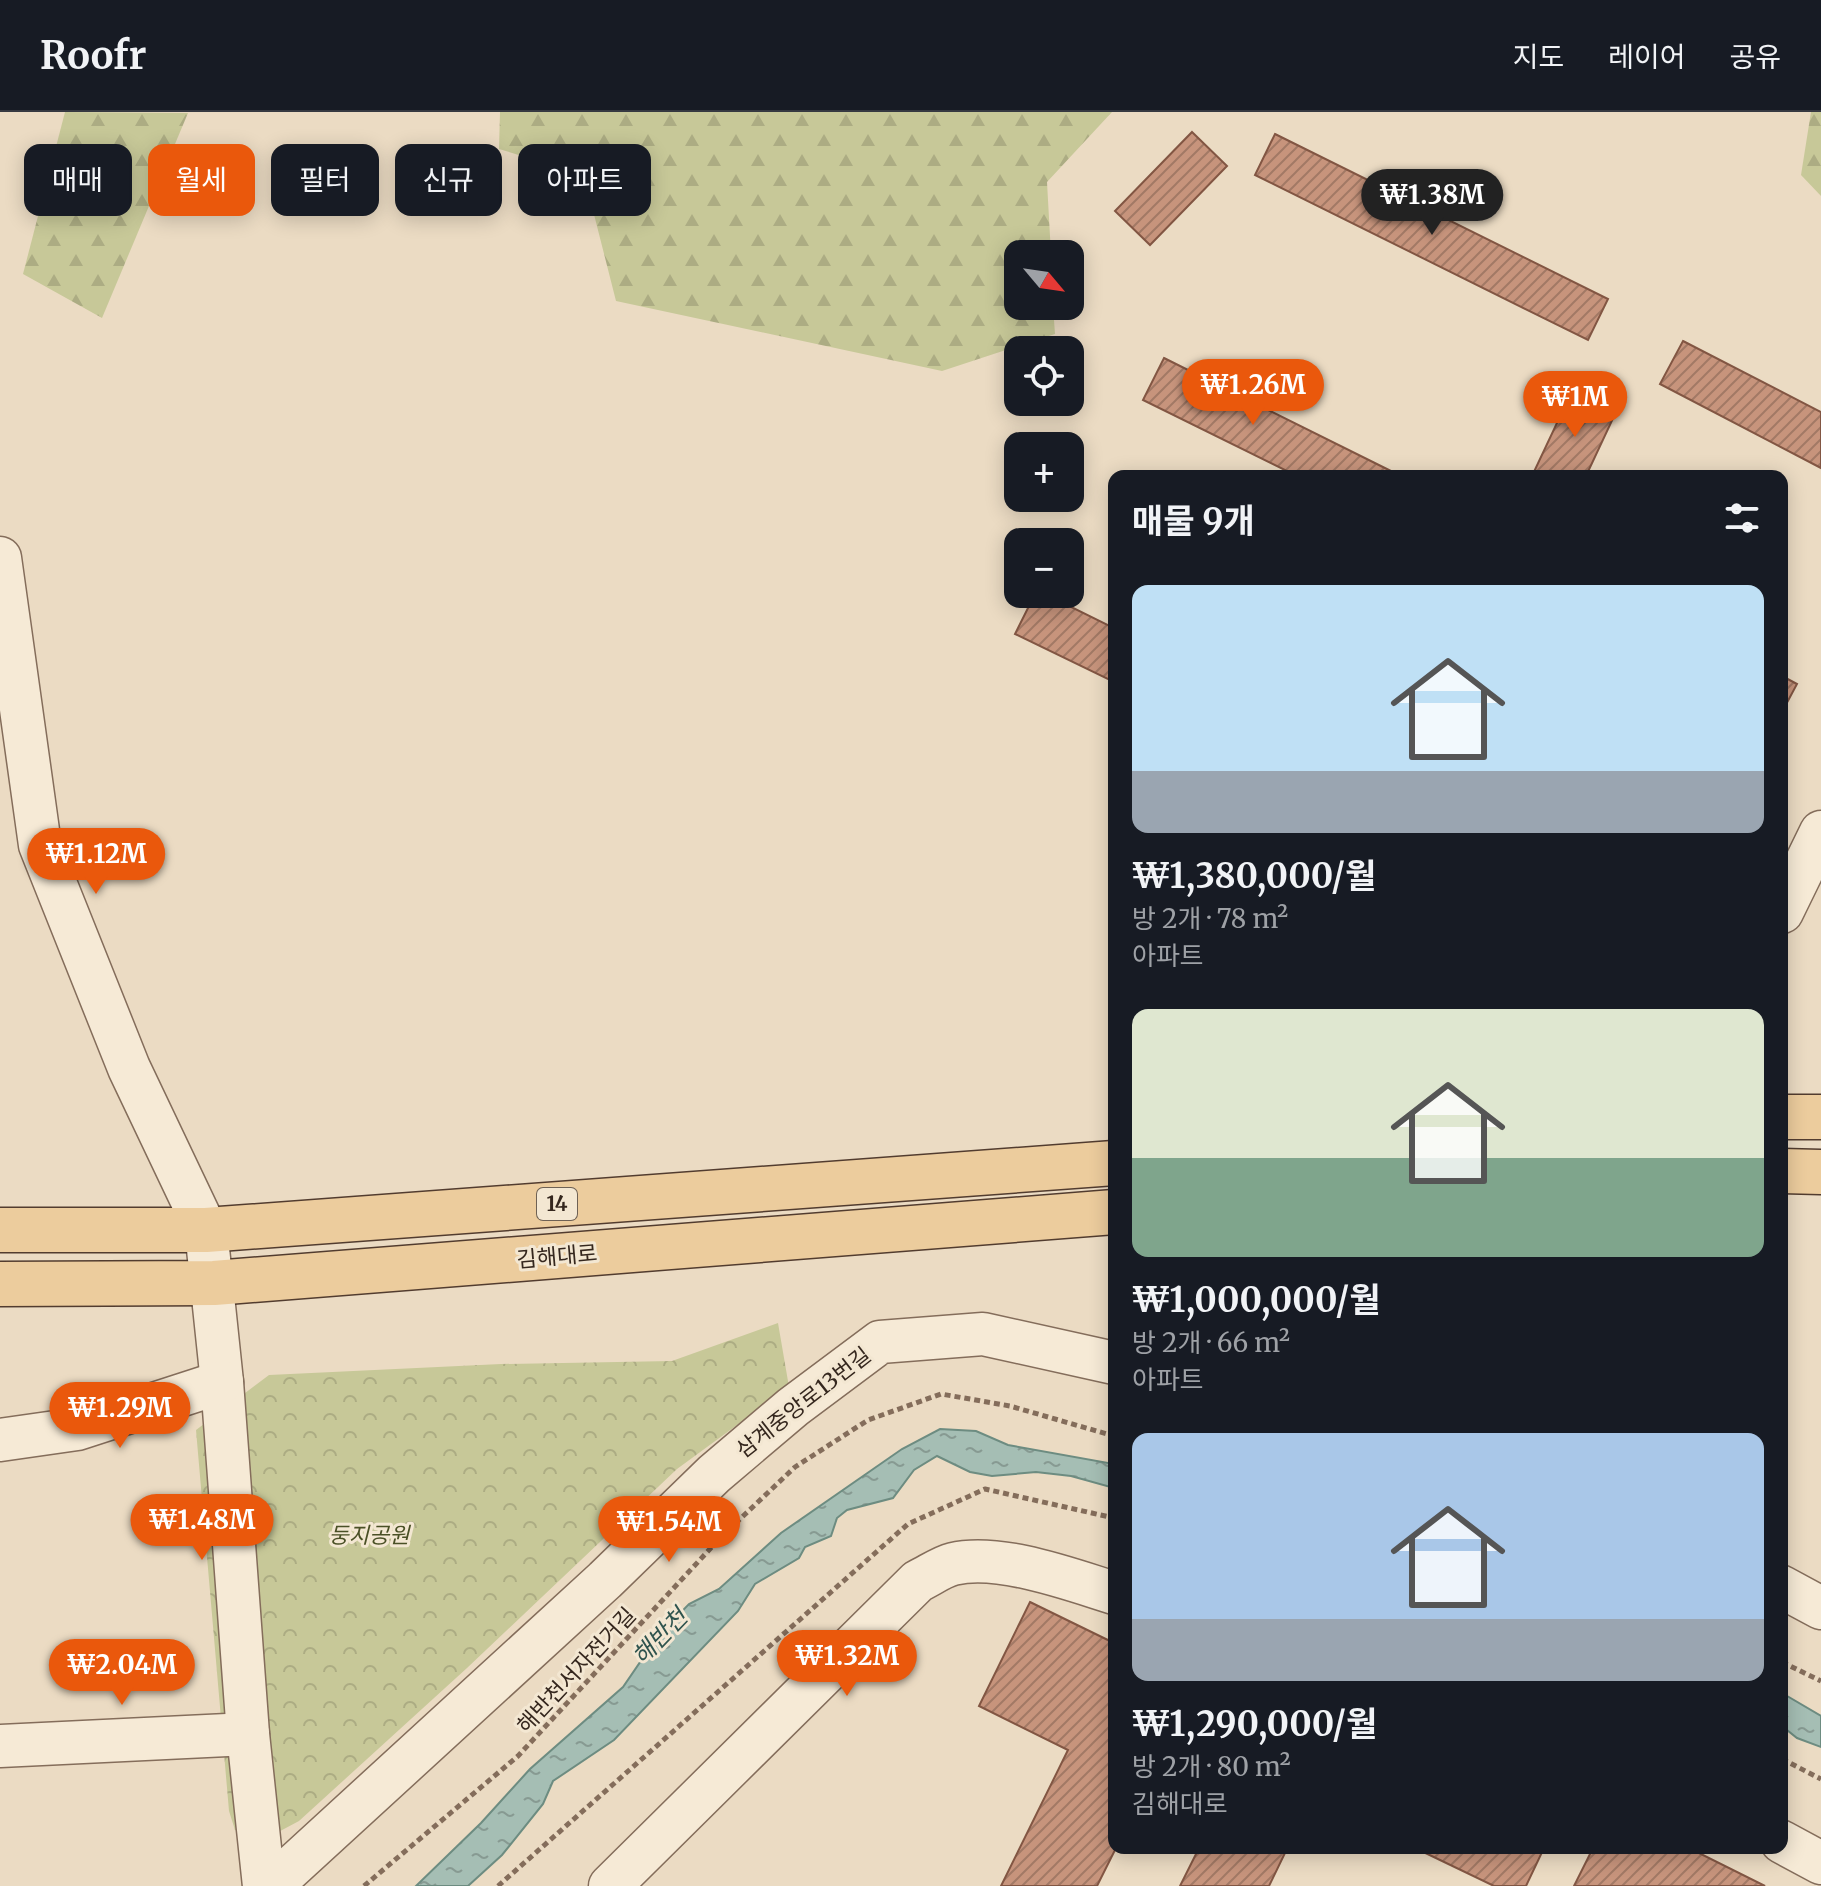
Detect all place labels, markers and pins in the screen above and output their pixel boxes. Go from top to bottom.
pin: ₩1.38M [1367,169,1497,237]
pin: ₩1.26M [1188,359,1318,427]
pin: ₩1M [1536,371,1614,439]
pin: ₩1.12M [31,828,161,896]
pin: ₩1.29M [55,1382,185,1450]
pin: ₩1.48M [137,1494,267,1562]
pin: ₩1.54M [604,1496,734,1564]
pin: ₩1.32M [782,1630,912,1698]
pin: ₩2.04M [57,1639,187,1707]

